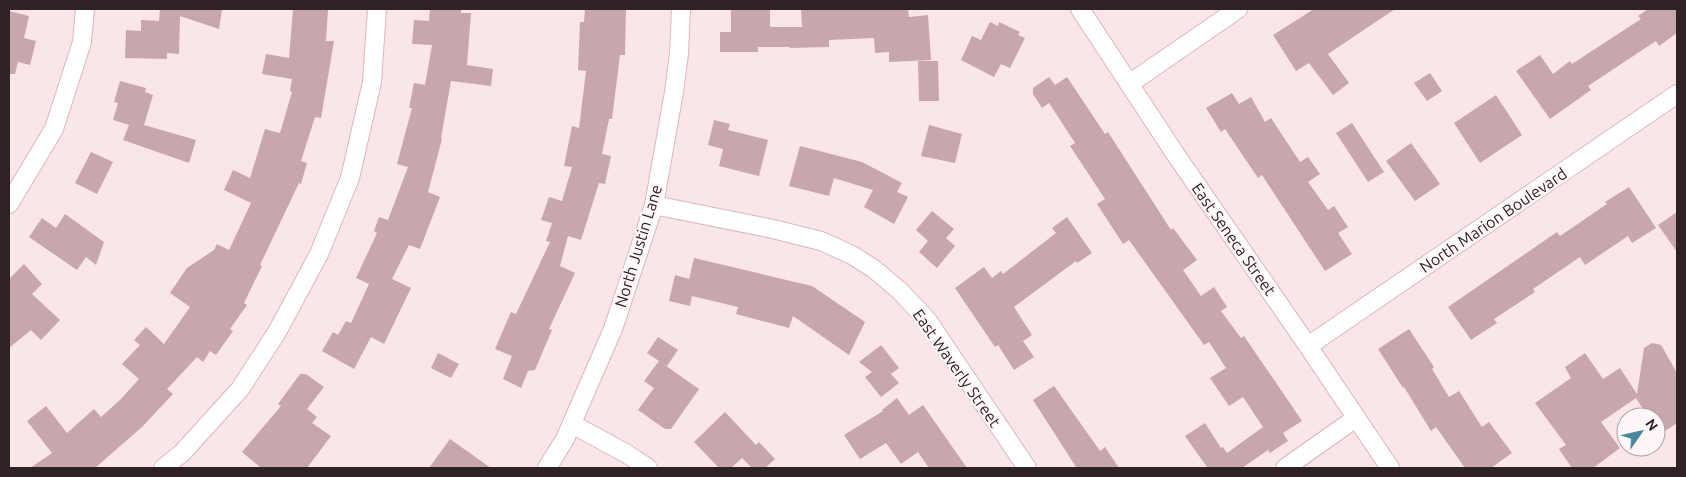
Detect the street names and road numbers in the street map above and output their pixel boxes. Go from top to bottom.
street label: North Marion Boulevard [1416,164,1570,276]
street label: East Seneca Street [1188,179,1280,299]
street label: North Justin Lane [611,183,665,309]
street label: East Waverly Street [910,306,1005,431]

